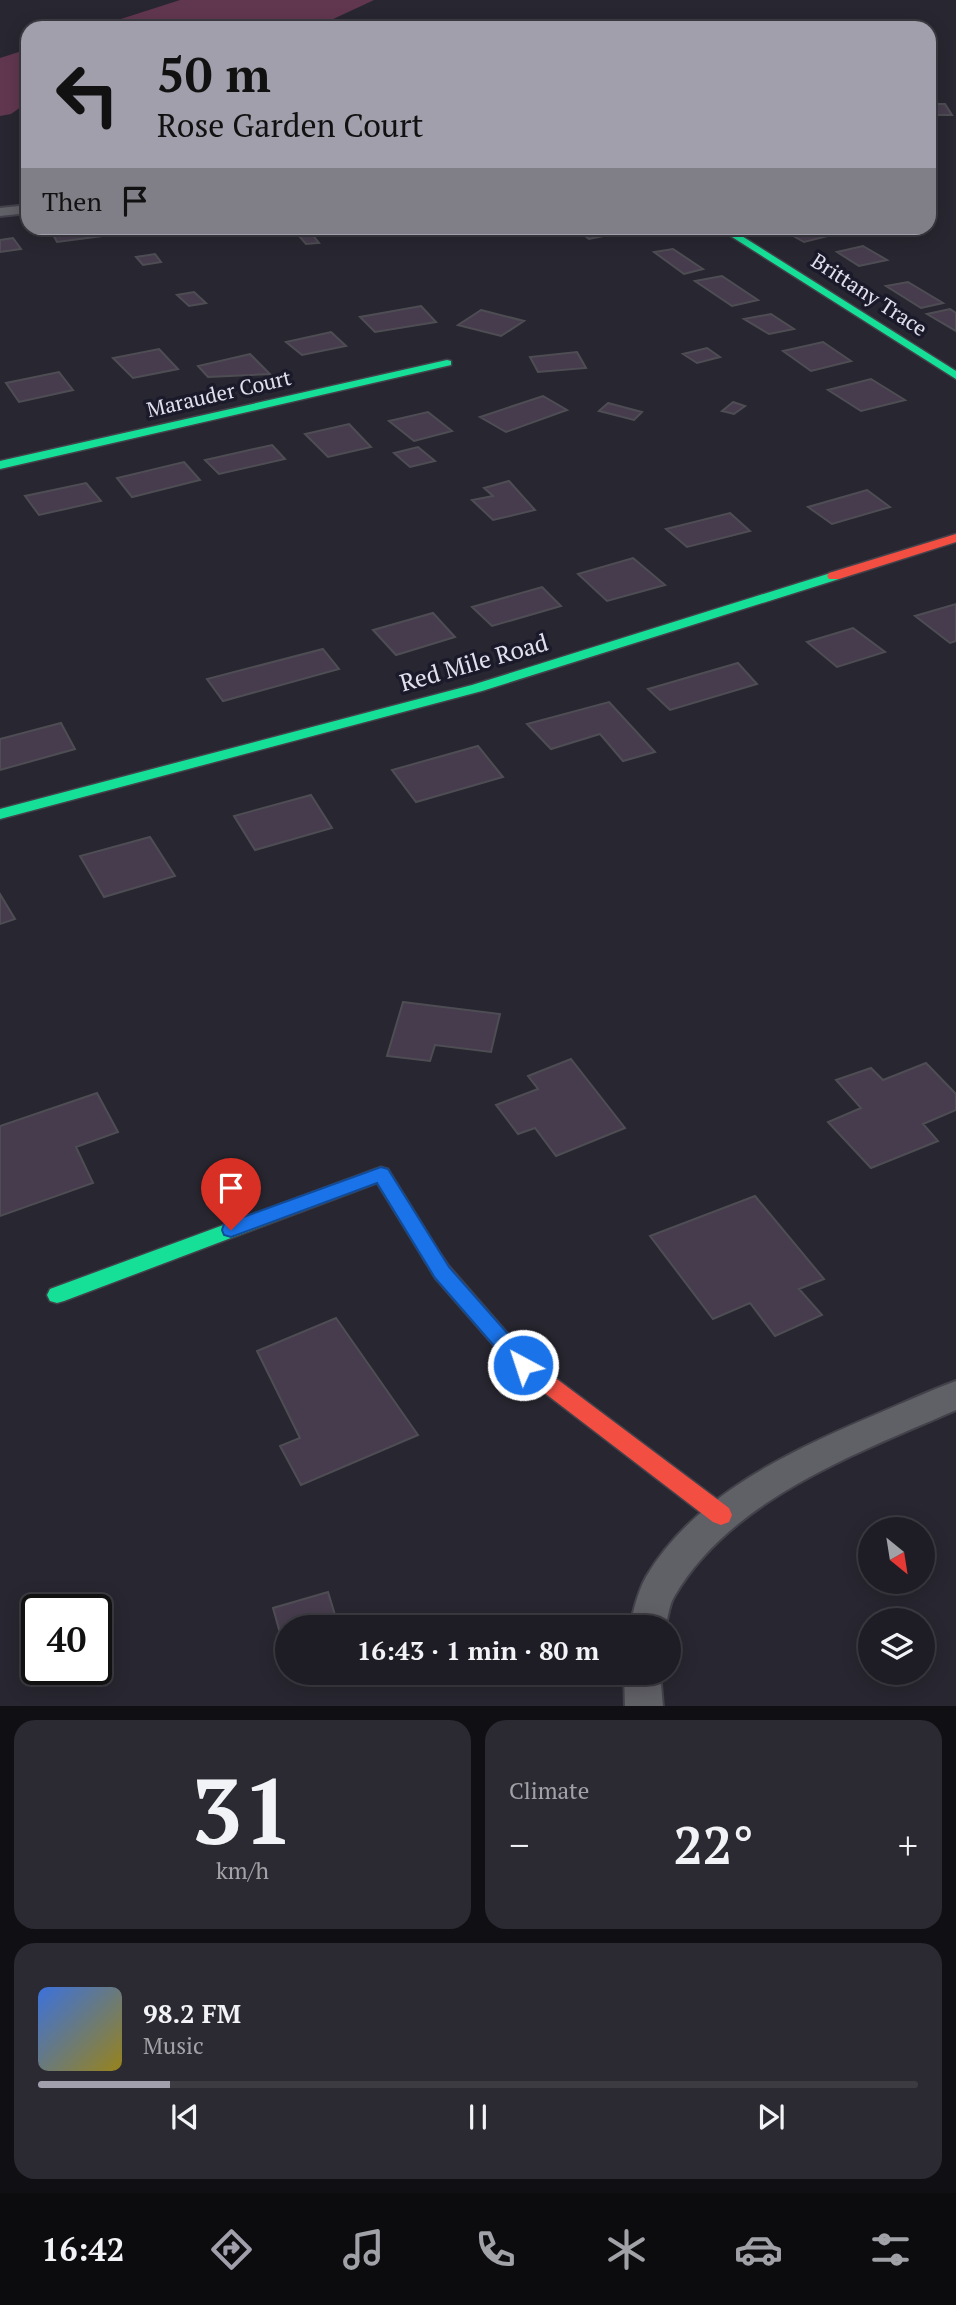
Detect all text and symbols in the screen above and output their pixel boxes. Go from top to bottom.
text: 50 m [157,41,271,106]
icon: left [42,49,133,140]
text: Rose Garden Court [157,104,423,146]
icon: arrive [116,182,154,220]
text: Then [42,184,102,218]
street label: Brittany Trace [806,246,933,342]
street label: Marauder Court [144,363,294,423]
street label: Red Mile Road [396,626,552,698]
pin [201,1158,261,1230]
icon: arrive [212,1169,250,1207]
position arrow [486,1328,560,1402]
north arrow [858,1517,934,1594]
map controls [858,1517,935,1685]
speed limit sign: 40 [21,1594,112,1685]
button: layers [858,1608,935,1685]
text: 16:43 · 1 min · 80 m [357,1633,599,1667]
text: 31 [191,1749,294,1870]
text: Climate [509,1775,589,1806]
text: 22° [673,1810,754,1879]
text: − [509,1820,529,1870]
text: + [898,1820,918,1870]
text: km/h [216,1855,269,1886]
text: 98.2 FM [143,1996,241,2030]
text: Music [143,2030,204,2061]
icon: previous [166,2098,204,2136]
icon: pause [459,2098,497,2136]
icon: next [752,2098,790,2136]
icon: directions [207,2225,256,2274]
icon: music [339,2225,388,2274]
icon: phone [471,2225,520,2274]
icon: climate [602,2225,651,2274]
icon: car [734,2225,783,2274]
icon: filters [866,2225,915,2274]
text: 16:42 [41,2228,125,2270]

